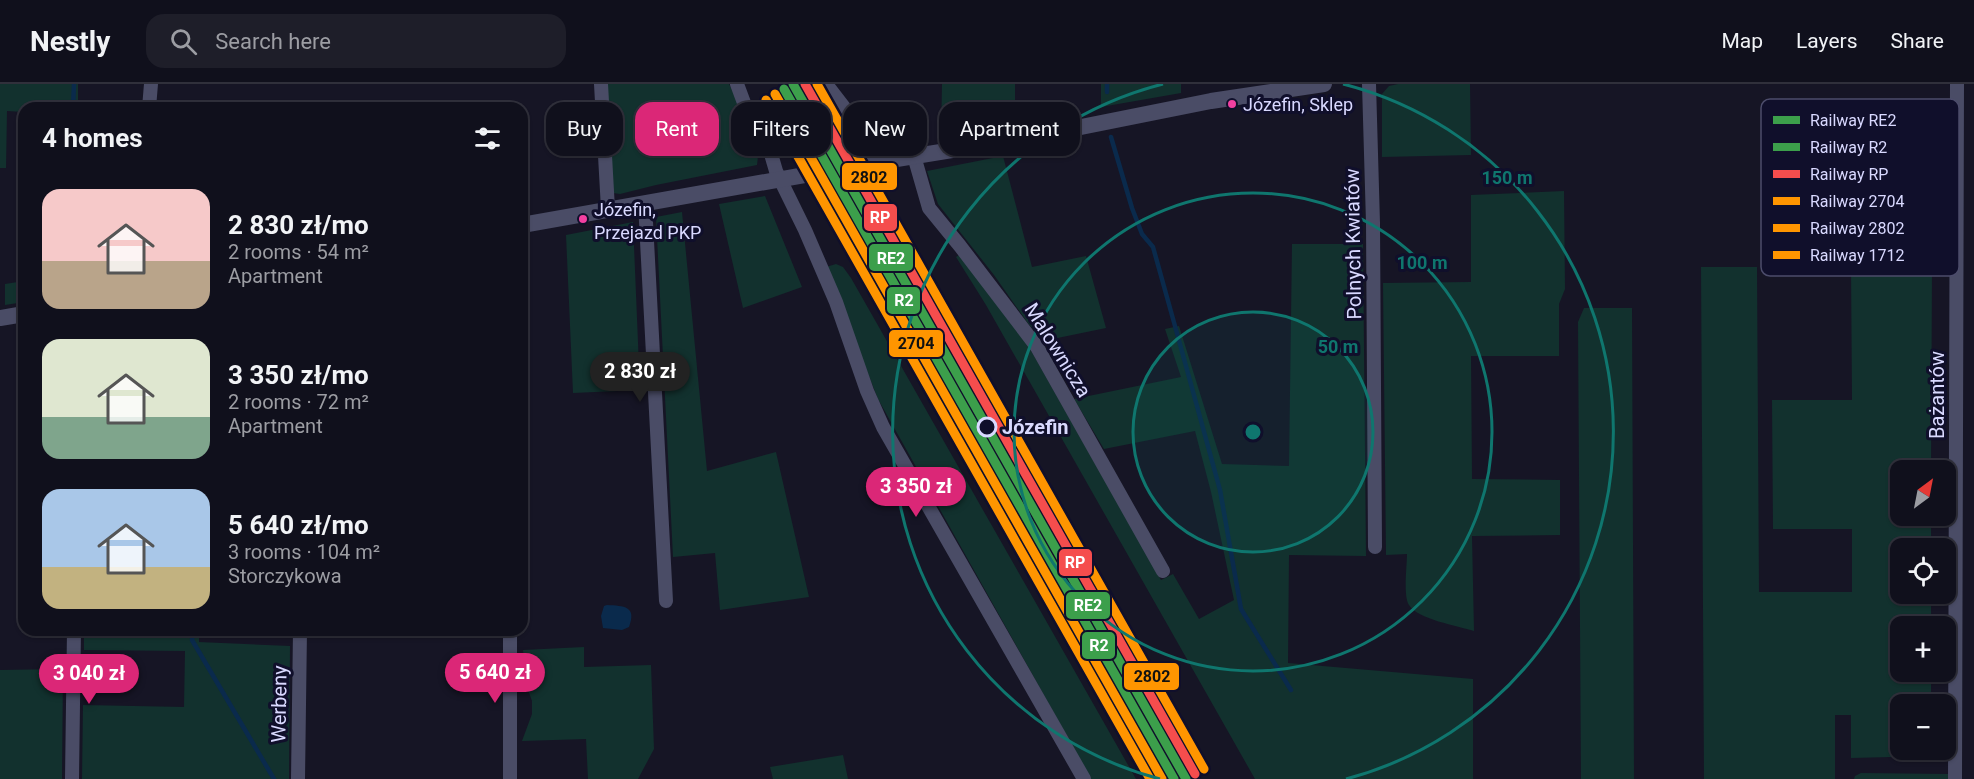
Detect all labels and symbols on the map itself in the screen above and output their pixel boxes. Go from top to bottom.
place label: Józefin, Sklep [1243,94,1353,115]
marker: Józefin, Sklep [1226,98,1238,110]
legend [1761,99,1959,276]
text: Railway RE2 [1810,111,1896,130]
text: Railway R2 [1810,138,1887,157]
line badge: 2802 [841,162,898,191]
text: Railway RP [1810,165,1888,184]
text: 150 m [1481,167,1533,188]
text: 2802 [851,168,887,187]
street label: Polnych Kwiatów [1340,168,1366,320]
text: Railway 2704 [1810,192,1904,211]
place label: Józefin, Przejazd PKP [594,199,701,243]
line badge: RP [863,203,898,232]
text: RP [870,208,890,227]
marker: Józefin, Przejazd PKP [577,213,589,225]
text: Railway 2802 [1810,219,1904,238]
line badge: RE2 [868,243,914,272]
text: Railway 1712 [1810,246,1904,265]
text: RE2 [877,249,905,268]
text: 100 m [1396,252,1448,273]
line badge: R2 [886,286,921,315]
text: R2 [894,291,914,310]
street label: Malownicza [1020,298,1096,402]
line badge: 2704 [888,329,944,358]
text: 2704 [898,334,934,353]
text: 50 m [1318,336,1358,357]
street label: Bażantów [1925,351,1949,439]
pin: 2 830 zł [578,352,702,403]
place label: Józefin [1002,415,1069,439]
marker: Józefin [977,417,997,437]
centre of rings [1243,422,1263,442]
north arrow [1890,460,1956,526]
pin: 3 350 zł [854,467,978,518]
line badge: RP [1058,548,1093,577]
text: RP [1065,553,1085,572]
line badge: RE2 [1065,591,1111,620]
text: RE2 [1074,596,1102,615]
line badge: R2 [1081,631,1116,660]
text: R2 [1089,636,1109,655]
pin: 5 640 zł [433,653,557,704]
pin: 3 040 zł [27,654,151,705]
line badge: 2802 [1123,662,1180,691]
street label: Werbeny [266,665,292,743]
text: 2802 [1134,667,1170,686]

